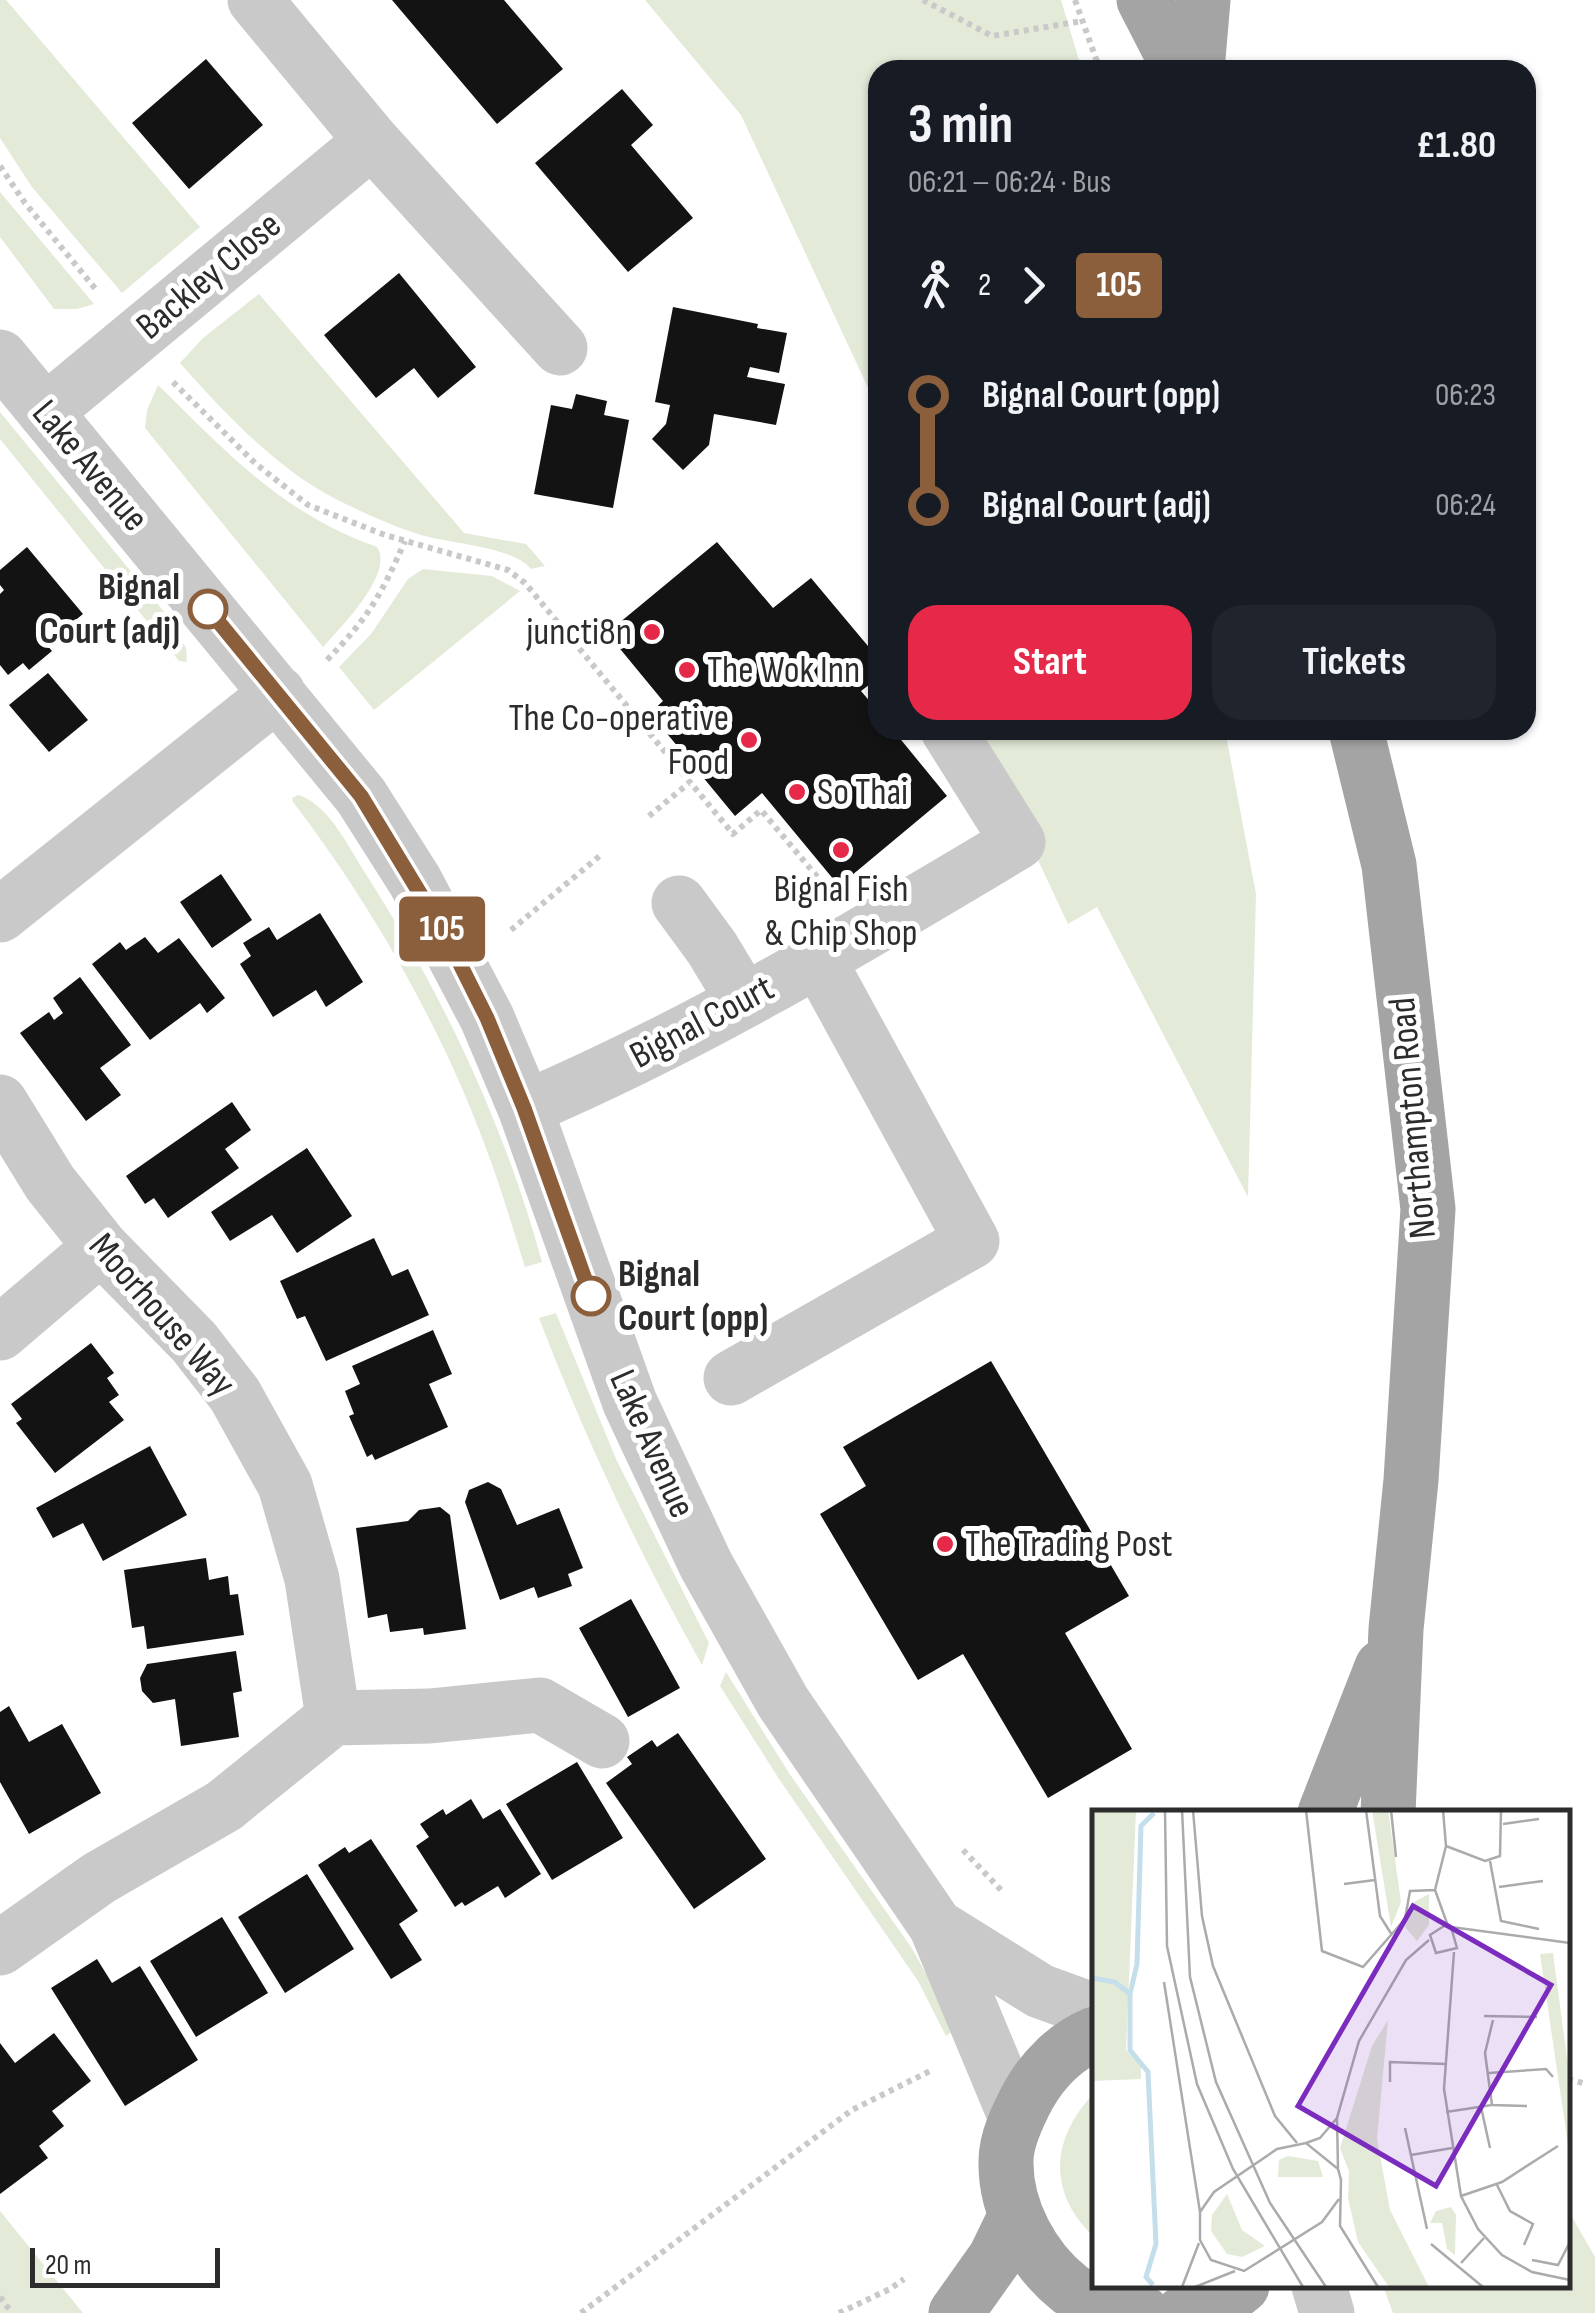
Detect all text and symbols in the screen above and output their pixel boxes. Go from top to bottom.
text: 3 min [908,92,1013,159]
text: £1.80 [1416,123,1496,168]
text: 06:21 – 06:24 · Bus [908,163,1111,202]
street label: Backley Close [128,203,290,349]
icon: walk [908,258,963,313]
icon: forward [1006,258,1061,313]
text: 105 [1096,264,1142,307]
text: 2 [978,266,991,305]
text: Bignal Court (opp) [982,373,1220,418]
text: 06:23 [1435,376,1496,415]
street label: Lake Avenue [22,391,158,541]
text: Bignal Court (adj) [982,483,1211,528]
text: 06:24 [1435,486,1496,525]
place label: Bignal Court (adj) [39,565,180,654]
marker: Bignal Court (adj) [189,590,227,628]
button: Start [908,605,1192,720]
button: Tickets [1212,605,1496,720]
place label: juncti8n [526,610,632,655]
marker: juncti8n [641,621,663,643]
place label: The Wok Inn [707,648,860,693]
marker: The Wok Inn [676,659,698,681]
place label: The Co-operative Food [508,696,729,785]
marker: The Co-operative Food [738,729,760,751]
place label: So Thai [817,770,908,815]
marker: So Thai [786,781,808,803]
marker: Bignal Fish & Chip Shop [830,839,852,861]
place label: Bignal Fish & Chip Shop [765,867,917,956]
line badge: 105 [384,896,500,962]
text: 105 [419,908,465,951]
street label: Bignal Court [623,966,781,1078]
street label: Northampton Road [1380,996,1446,1240]
street label: Moorhouse Way [79,1225,245,1406]
place label: Bignal Court (opp) [618,1252,768,1341]
marker: Bignal Court (opp) [572,1277,610,1315]
street label: Lake Avenue [600,1363,704,1525]
place label: The Trading Post [965,1522,1173,1567]
marker: The Trading Post [934,1533,956,1555]
inset map [1092,1810,1570,2288]
scale bar [30,2243,220,2288]
text: 20 m [45,2249,91,2282]

